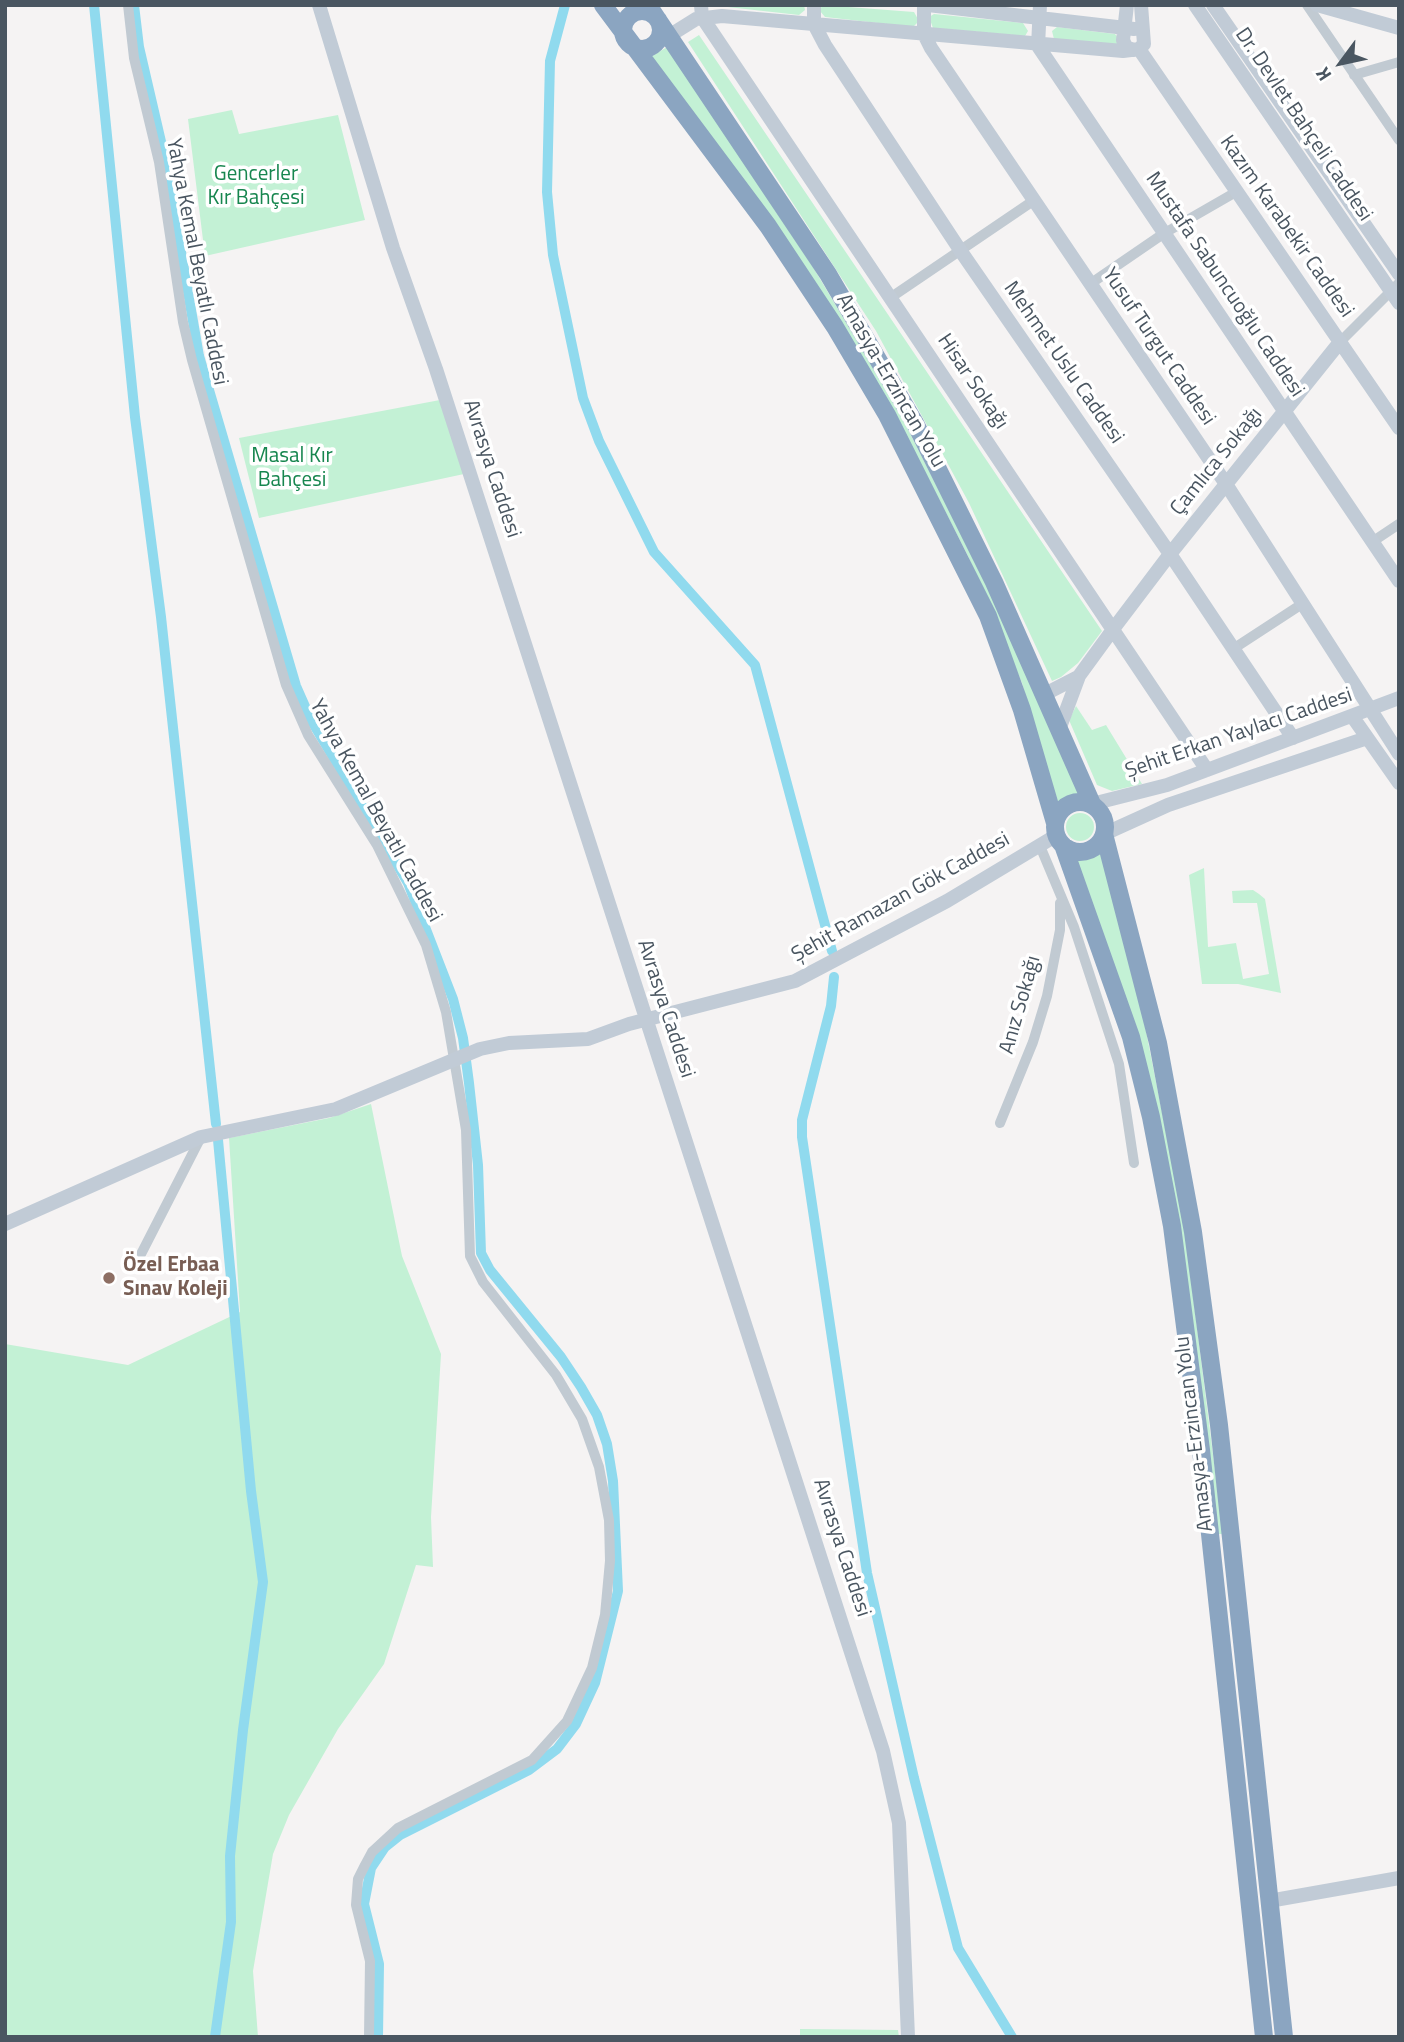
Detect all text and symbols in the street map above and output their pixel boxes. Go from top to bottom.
street label: Dr. Devlet Bahçeli Caddesi [1229,24,1377,226]
north arrow [1306,28,1376,98]
text: K [1308,62,1338,87]
street label: Kazım Karabekir Caddesi [1214,131,1358,323]
street label: Yahya Kemal Beyatlı Caddesi [160,136,232,388]
park label: Gencerler Kır Bahçesi [207,162,305,212]
street label: Mustafa Sabuncuoğlu Caddesi [1139,168,1309,402]
street label: Yusuf Turgut Caddesi [1096,264,1220,430]
street label: Mehmet Uslu Caddesi [997,277,1129,449]
street label: Amasya-Erzincan Yolu [830,290,950,472]
street label: Hisar Sokağı [931,330,1013,434]
street label: Avrasya Caddesi [457,397,525,541]
street label: Çamlıca Sokağı [1166,403,1268,521]
park label: Masal Kır Bahçesi [251,444,333,494]
street label: Şehit Erkan Yaylacı Caddesi [1122,683,1356,785]
street label: Yahya Kemal Beyatlı Caddesi [303,695,447,927]
street label: Şehit Ramazan Gök Caddesi [788,828,1014,968]
street label: Avrasya Caddesi [631,937,699,1081]
street label: Anız Sokağı [995,953,1047,1057]
place label: Özel Erbaa Sınav Koleji [123,1253,228,1303]
marker: Özel Erbaa Sınav Koleji [101,1270,117,1286]
street label: Amasya-Erzincan Yolu [1171,1335,1219,1533]
street label: Avrasya Caddesi [807,1476,875,1620]

